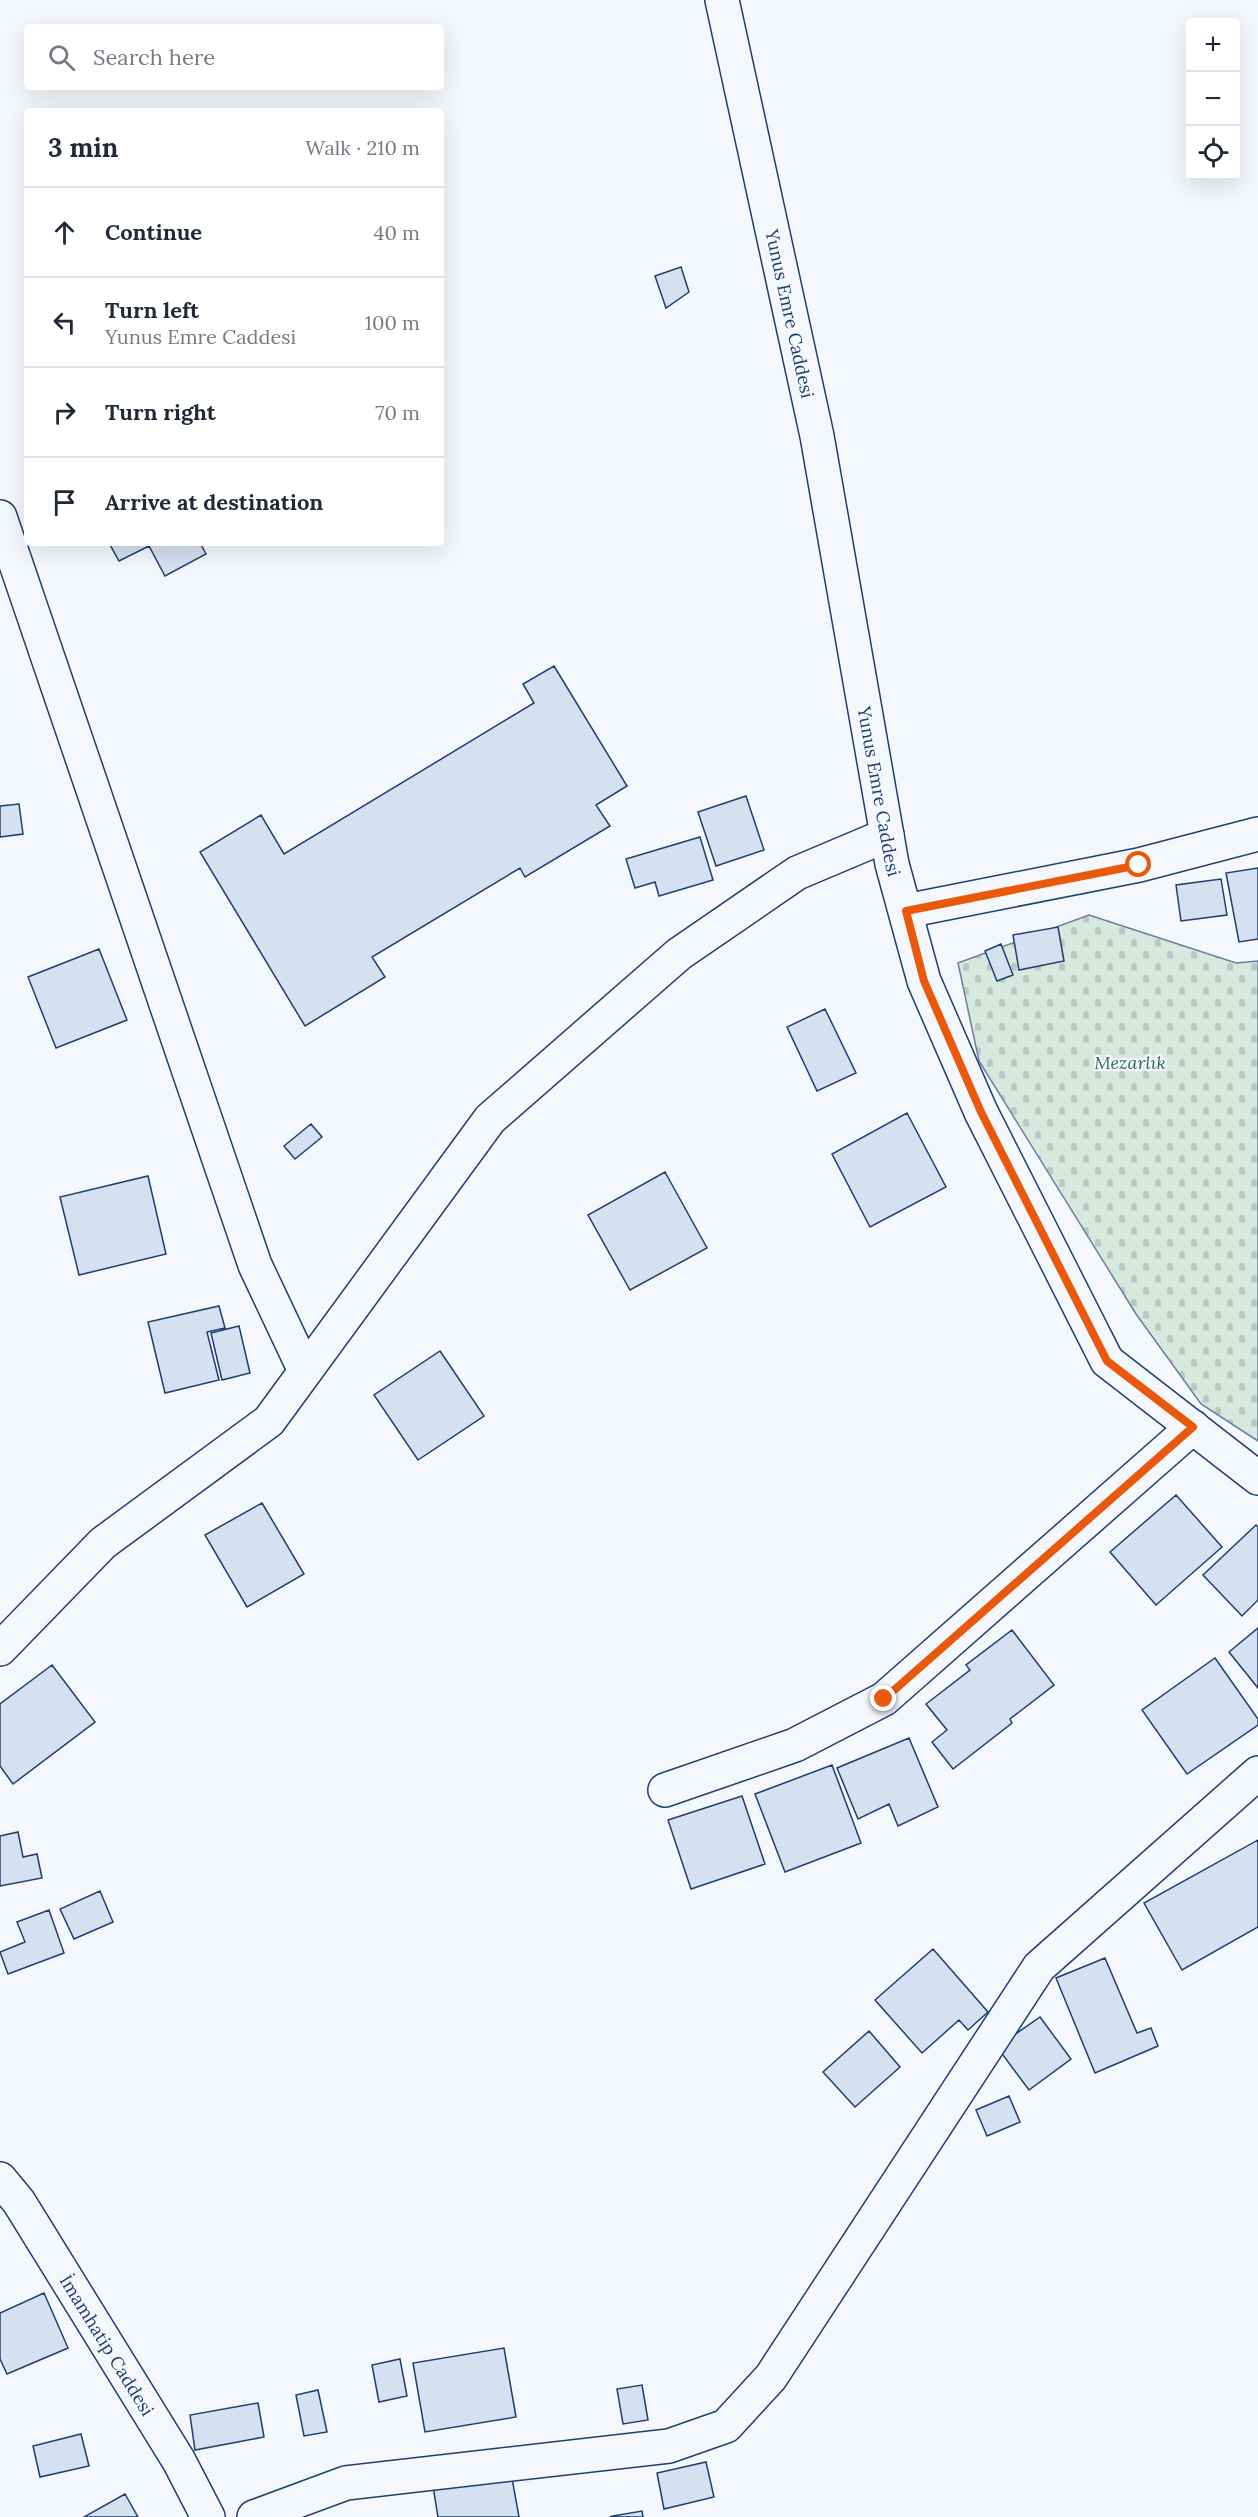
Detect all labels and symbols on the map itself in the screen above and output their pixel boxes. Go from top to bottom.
street label: Yunus Emre Caddesi [761,226,820,400]
street label: Yunus Emre Caddesi [853,704,906,879]
route start [1125,851,1151,877]
park label: Mezarlık [1094,1051,1166,1074]
route end [870,1685,896,1711]
street label: İmamhatip Caddesi [55,2270,160,2420]

